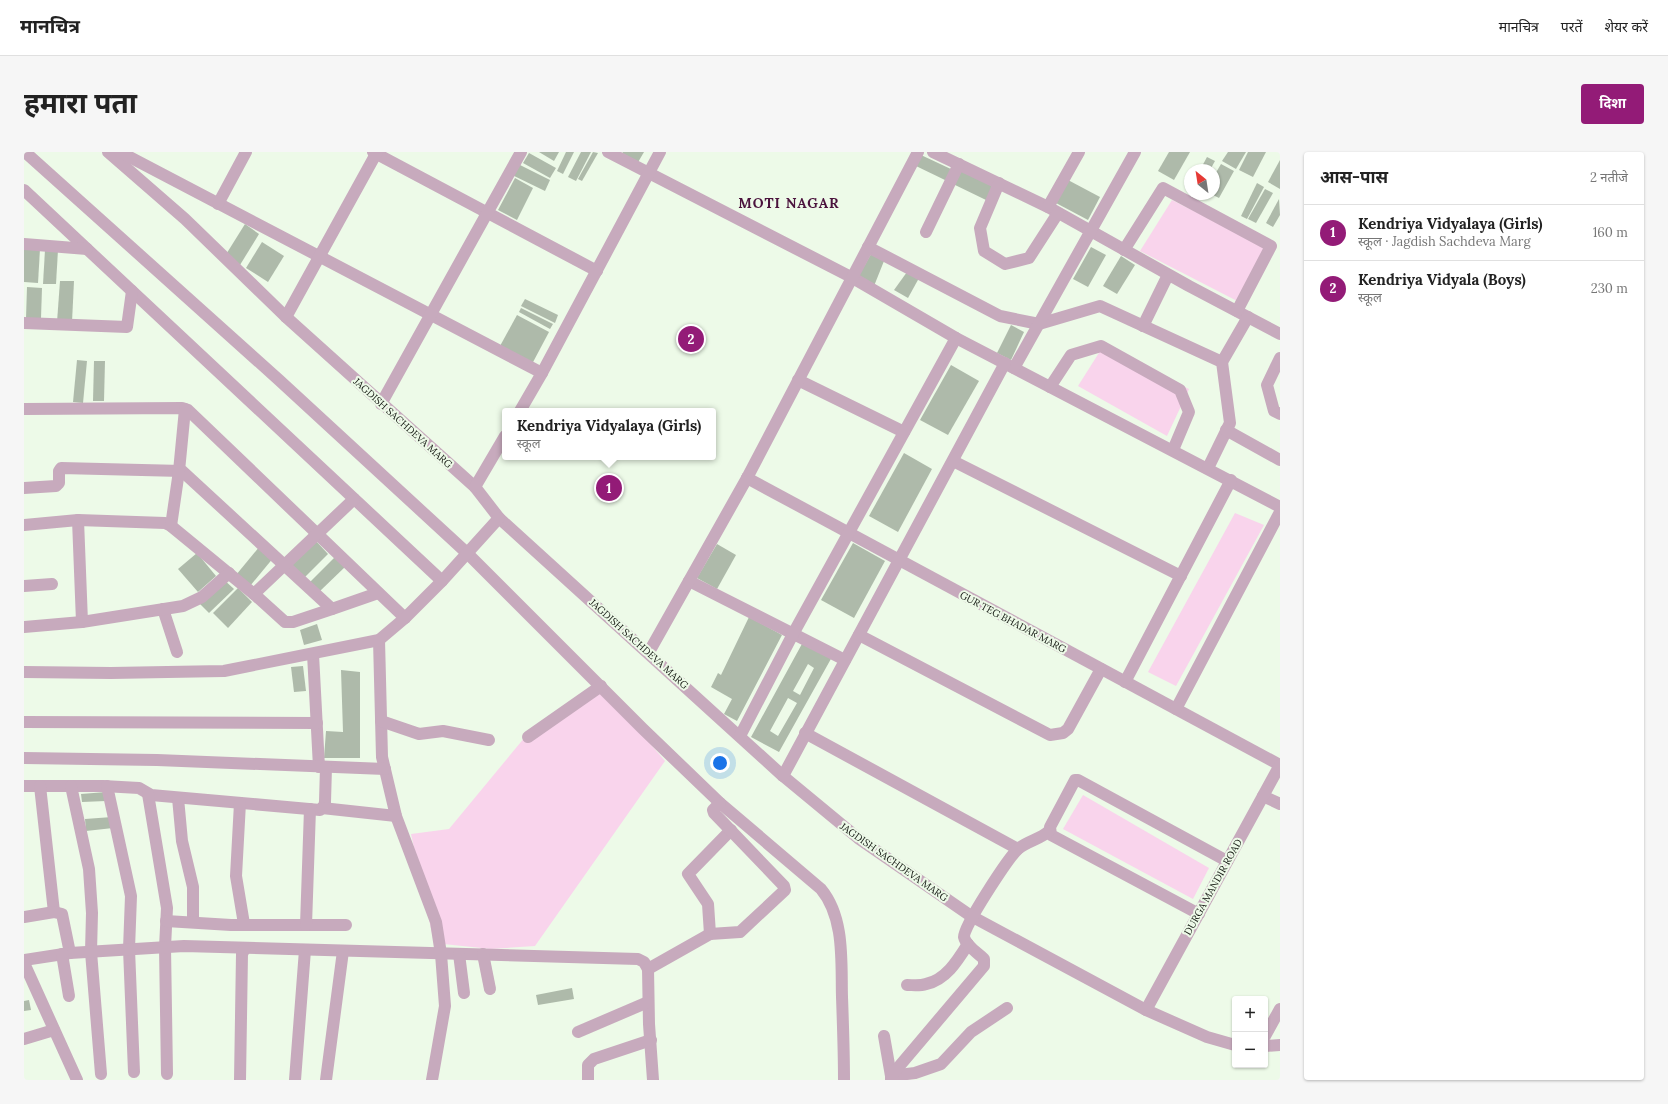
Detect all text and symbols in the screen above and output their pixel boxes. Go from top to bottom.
text: मानचित्र [20,14,80,38]
text: मानचित्र [1499,18,1539,36]
text: परतें [1561,18,1582,36]
text: शेयर करें [1604,18,1648,36]
button: दिशा [1581,84,1644,124]
text: हमारा पता [24,85,137,121]
north arrow [1184,164,1220,200]
text: आस-पास [1320,166,1388,188]
text: 2 नतीजे [1590,169,1628,186]
district label: MOTI NAGAR [738,194,840,212]
text: Kendriya Vidyalaya (Girls) [1358,214,1543,233]
text: 1 [1330,224,1336,241]
text: 160 m [1593,224,1628,241]
text: स्कूल · Jagdish Sachdeva Marg [1358,233,1531,250]
text: Kendriya Vidyala (Boys) [1358,270,1526,289]
text: 2 [1330,280,1336,297]
text: 230 m [1591,280,1628,297]
text: स्कूल [1358,289,1382,306]
pin: 2 [678,324,704,354]
street label: JAGDISH SACHDEVA MARG [350,374,455,471]
popup [502,408,716,460]
text: Kendriya Vidyalaya (Girls) [517,416,701,435]
text: स्कूल [517,435,541,452]
pin: 1 [596,473,622,503]
street label: GUR TEG BHADAR MARG [957,588,1069,656]
street label: JAGDISH SACHDEVA MARG [586,595,691,692]
your location [710,753,730,773]
street label: JAGDISH SACHDEVA MARG [837,819,951,904]
street label: DURGA MANDIR ROAD [1181,837,1245,937]
map controls [1232,996,1268,1068]
button: + [1232,996,1268,1032]
button: − [1232,1032,1268,1068]

